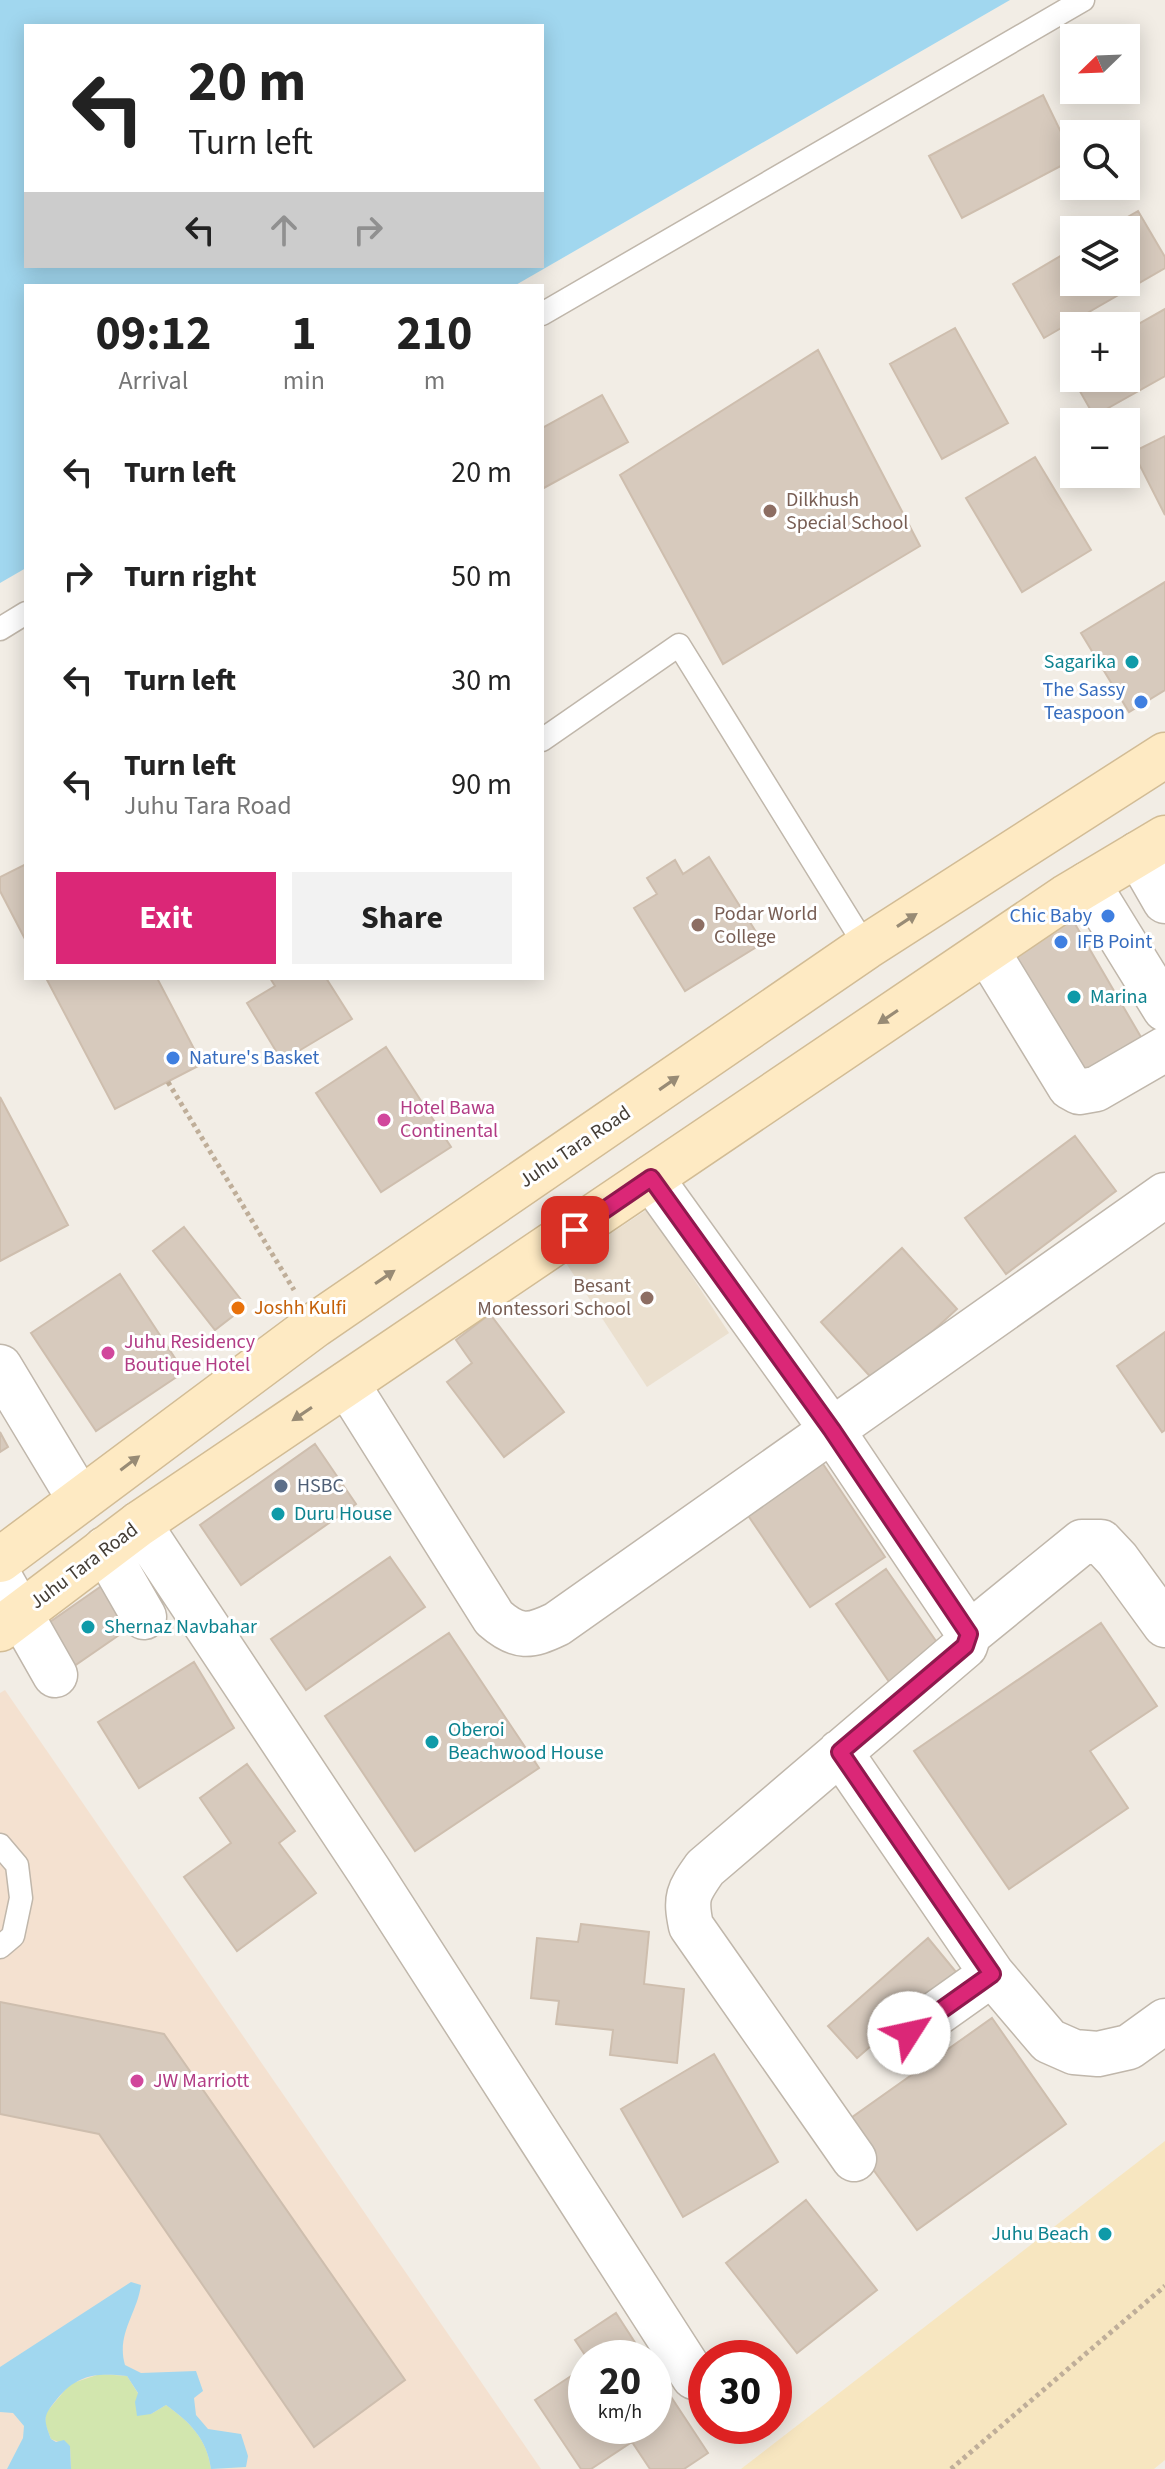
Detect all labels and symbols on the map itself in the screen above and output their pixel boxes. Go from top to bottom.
north arrow [1060,24,1140,104]
place label: Dilkhush Special School [786,486,908,537]
marker: Dilkhush Special School [761,502,779,520]
place label: Sagarika [1044,648,1116,676]
marker: Sagarika [1123,653,1141,671]
place label: The Sassy Teaspoon [1043,676,1126,727]
marker: The Sassy Teaspoon [1132,693,1150,711]
place label: Podar World College [714,900,818,951]
place label: Chic Baby [1009,902,1093,930]
marker: Chic Baby [1099,907,1117,925]
one-way arrow [896,914,918,928]
marker: Podar World College [689,916,707,934]
place label: IFB Point [1077,928,1152,956]
marker: IFB Point [1052,933,1070,951]
place label: Marina [1090,983,1148,1011]
marker: Marina [1065,988,1083,1006]
one-way arrow [878,1010,899,1025]
place label: Nature's Basket [189,1044,319,1072]
marker: Nature's Basket [164,1049,182,1067]
one-way arrow [659,1075,680,1090]
place label: Hotel Bawa Continental [400,1094,498,1145]
street label: Juhu Tara Road [514,1099,636,1195]
marker: Hotel Bawa Continental [375,1111,393,1129]
pin [541,1196,609,1264]
one-way arrow [375,1270,396,1285]
place label: Besant Montessori School [477,1272,631,1323]
marker: Besant Montessori School [638,1289,656,1307]
place label: Joshh Kulfi [254,1294,347,1322]
marker: Joshh Kulfi [229,1299,247,1317]
place label: Juhu Residency Boutique Hotel [124,1328,256,1379]
marker: Juhu Residency Boutique Hotel [99,1344,117,1362]
one-way arrow [291,1406,312,1421]
one-way arrow [119,1455,141,1471]
place label: HSBC [297,1472,344,1500]
marker: HSBC [272,1477,290,1495]
place label: Duru House [294,1500,392,1528]
marker: Duru House [269,1505,287,1523]
street label: Juhu Tara Road [24,1516,144,1616]
place label: Shernaz Navbahar [104,1613,257,1641]
marker: Shernaz Navbahar [79,1618,97,1636]
place label: Oberoi Beachwood House [448,1716,604,1767]
marker: Oberoi Beachwood House [423,1733,441,1751]
position arrow [867,1991,951,2075]
place label: JW Marriott [153,2067,250,2095]
marker: JW Marriott [128,2072,146,2090]
place label: Juhu Beach [991,2220,1089,2248]
marker: Juhu Beach [1096,2225,1114,2243]
speed limit sign: 30 [688,2340,792,2444]

